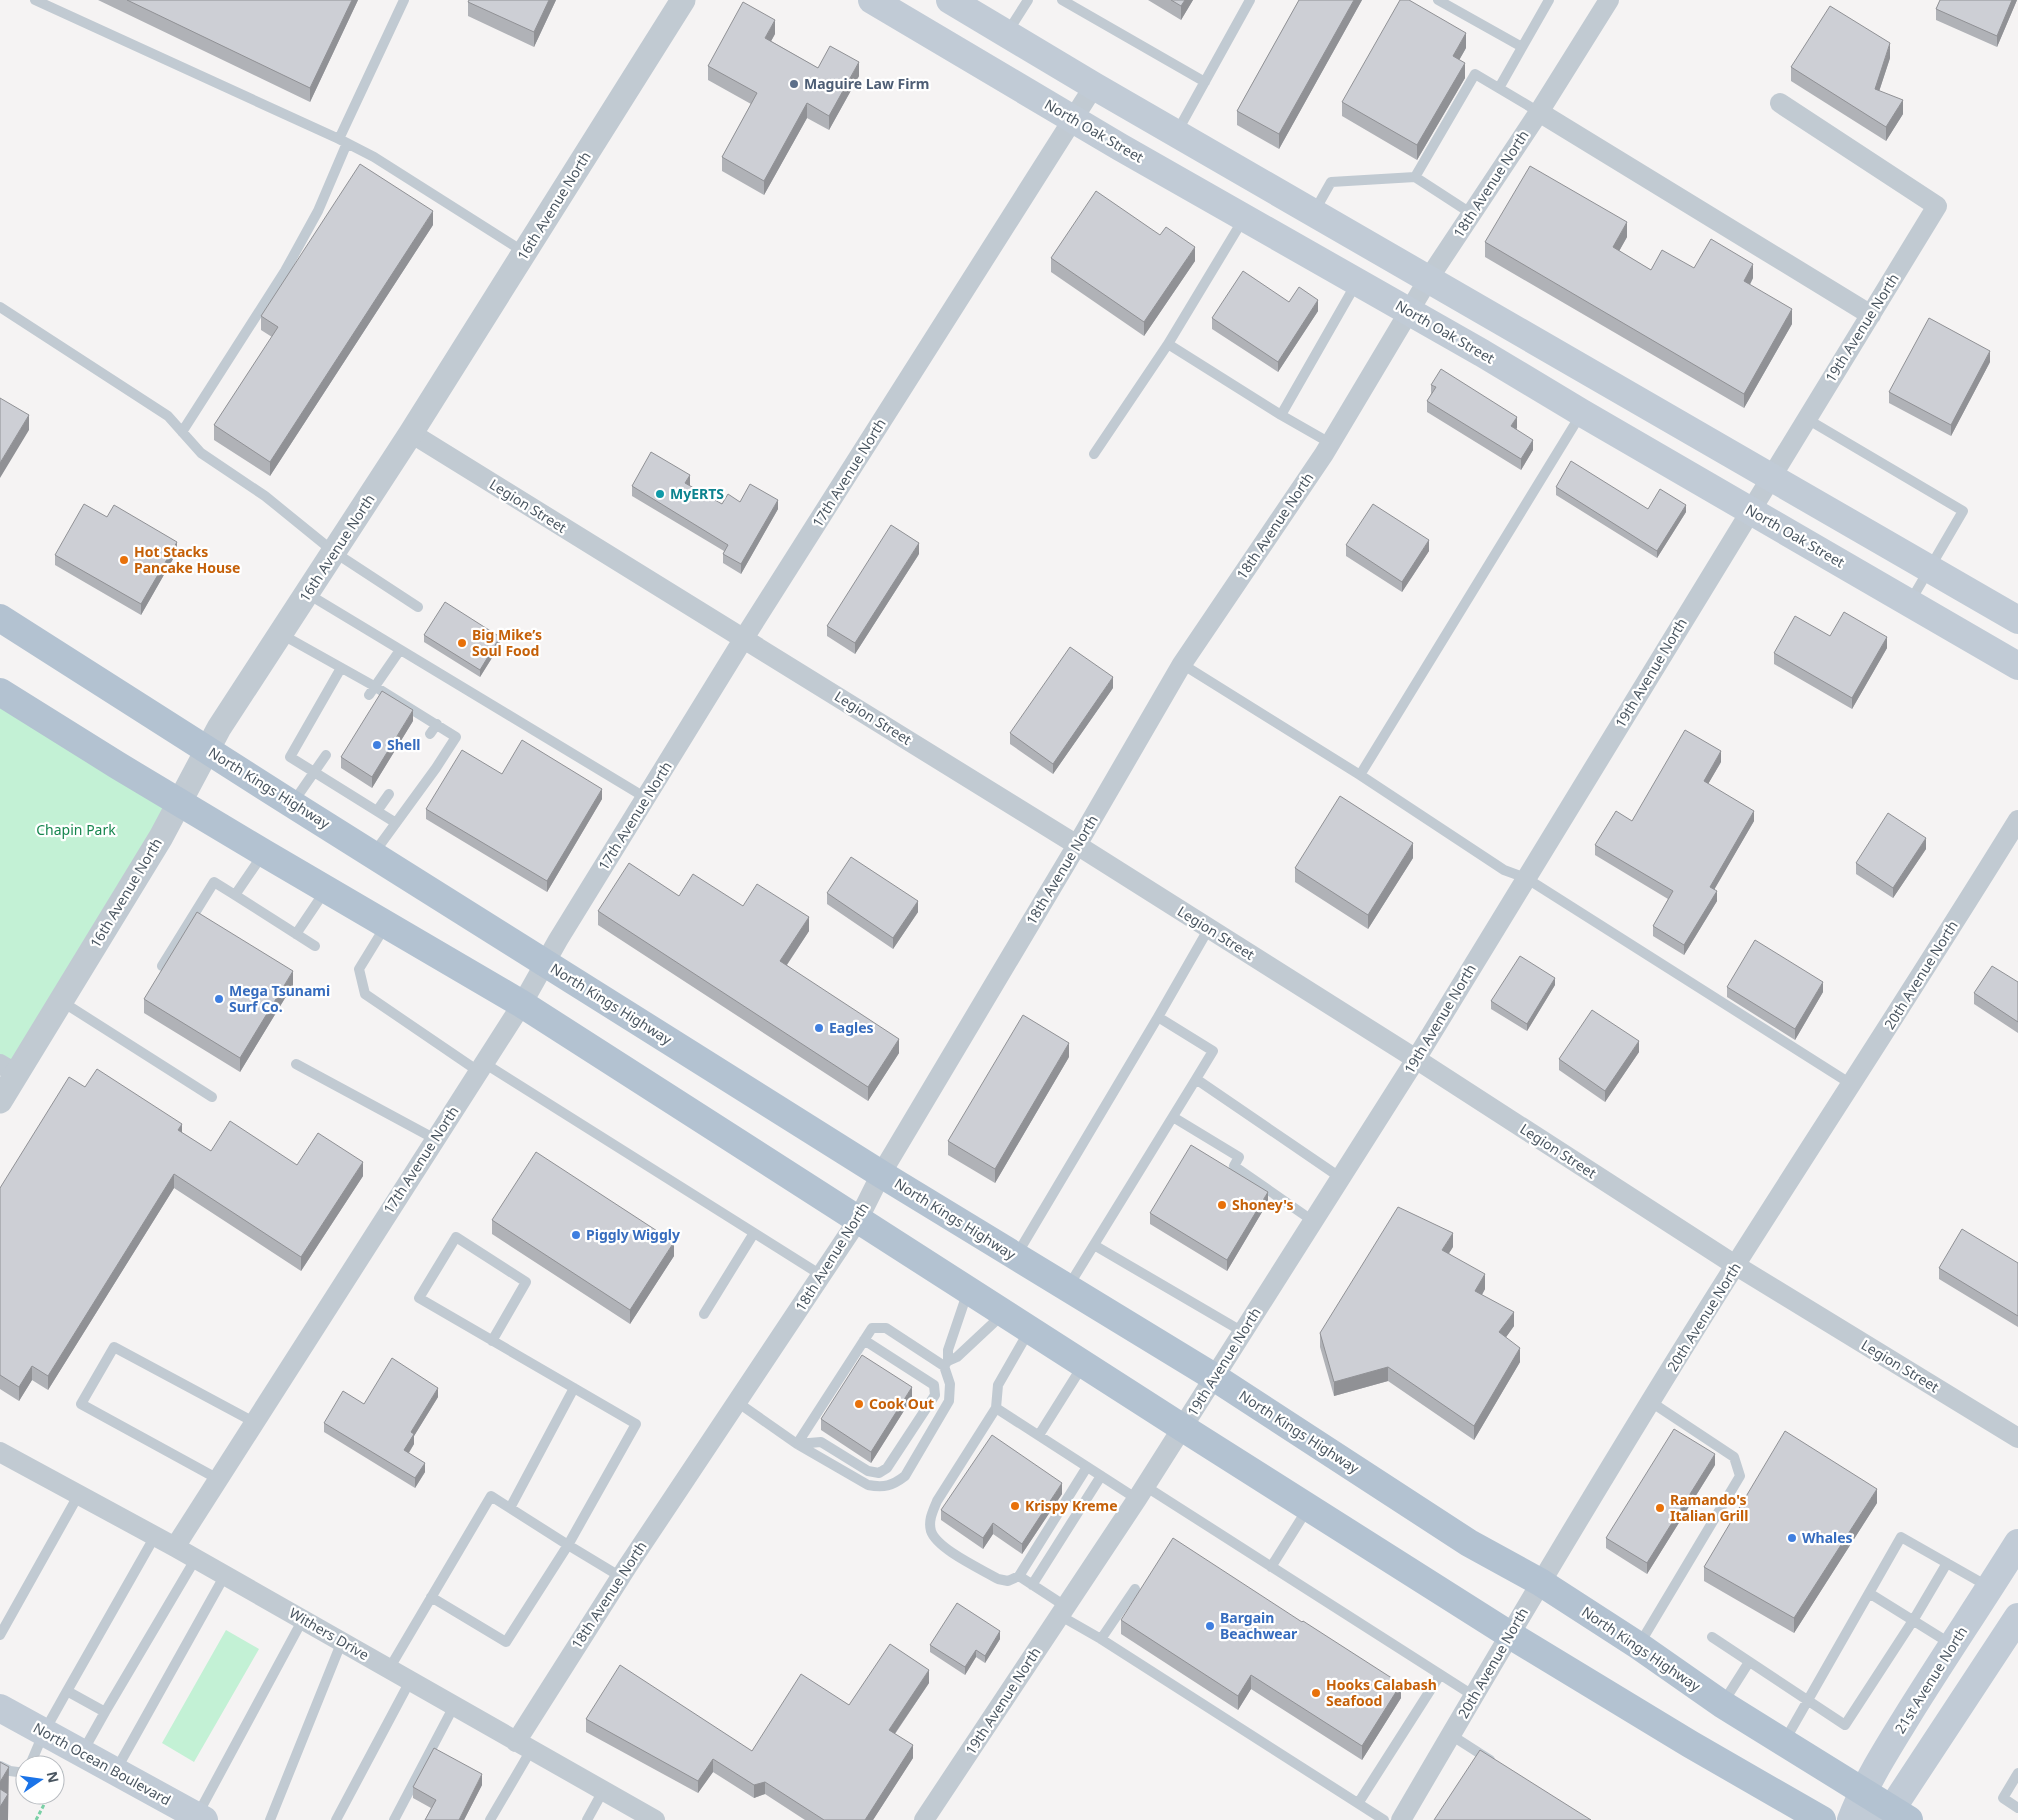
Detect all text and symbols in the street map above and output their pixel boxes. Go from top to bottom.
place label: Maguire Law Firm [804,74,929,93]
marker: Maguire Law Firm [788,78,800,90]
street label: North Oak Street [1041,95,1147,167]
street label: 18th Avenue North [1449,126,1533,241]
street label: 16th Avenue North [512,148,595,264]
street label: 19th Avenue North [1820,270,1903,386]
street label: North Oak Street [1392,296,1498,368]
street label: 17th Avenue North [807,415,890,531]
street label: 18th Avenue North [1232,469,1317,583]
street label: Legion Street [486,474,570,537]
place label: MyERTS [670,484,724,503]
marker: MyERTS [654,488,666,500]
street label: 16th Avenue North [295,490,379,605]
street label: North Oak Street [1742,500,1848,572]
place label: Hot Stacks Pancake House [134,542,240,577]
marker: Hot Stacks Pancake House [118,554,130,566]
street label: 19th Avenue North [1610,614,1691,731]
place label: Big Mike’s Soul Food [472,625,542,660]
marker: Big Mike’s Soul Food [456,637,468,649]
street label: Legion Street [831,686,915,749]
place label: Shell [387,735,421,754]
marker: Shell [371,739,383,751]
street label: North Kings Highway [205,743,334,833]
street label: 17th Avenue North [593,758,676,874]
street label: 18th Avenue North [1021,811,1102,928]
park label: Chapin Park [36,820,116,839]
street label: 16th Avenue North [85,834,166,951]
street label: Legion Street [1174,901,1258,964]
street label: 20th Avenue North [1879,917,1962,1033]
street label: North Kings Highway [547,959,676,1049]
street label: 19th Avenue North [1399,960,1480,1077]
place label: Mega Tsunami Surf Co. [229,981,330,1016]
marker: Mega Tsunami Surf Co. [213,993,225,1005]
place label: Eagles [829,1018,874,1037]
marker: Eagles [813,1022,825,1034]
street label: 17th Avenue North [379,1102,463,1217]
street label: Legion Street [1516,1119,1600,1182]
street label: North Kings Highway [891,1174,1020,1264]
place label: Shoney's [1232,1195,1294,1214]
street label: 18th Avenue North [790,1199,873,1315]
marker: Shoney's [1216,1199,1228,1211]
place label: Piggly Wiggly [586,1225,680,1244]
marker: Piggly Wiggly [570,1229,582,1241]
street label: 20th Avenue North [1662,1259,1745,1375]
street label: 19th Avenue North [1182,1304,1265,1420]
street label: Legion Street [1858,1335,1943,1396]
street label: North Kings Highway [1236,1386,1364,1478]
place label: Cook Out [869,1394,934,1413]
marker: Cook Out [853,1398,865,1410]
place label: Ramando's Italian Grill [1670,1490,1748,1525]
place label: Krispy Kreme [1025,1496,1118,1515]
marker: Krispy Kreme [1009,1500,1021,1512]
marker: Ramando's Italian Grill [1654,1502,1666,1514]
place label: Whales [1802,1528,1853,1547]
marker: Whales [1786,1532,1798,1544]
street label: 18th Avenue North [567,1537,651,1652]
street label: North Kings Highway [1578,1602,1705,1696]
street label: Withers Drive [286,1603,373,1664]
street label: 20th Avenue North [1453,1604,1532,1722]
place label: Bargain Beachwear [1220,1608,1298,1643]
marker: Bargain Beachwear [1204,1620,1216,1632]
street label: 21st Avenue North [1890,1623,1971,1737]
street label: 19th Avenue North [961,1643,1045,1758]
place label: Hooks Calabash Seafood [1326,1675,1437,1710]
marker: Hooks Calabash Seafood [1310,1687,1322,1699]
street label: North Ocean Boulevard [30,1719,174,1809]
north arrow [15,1755,65,1805]

